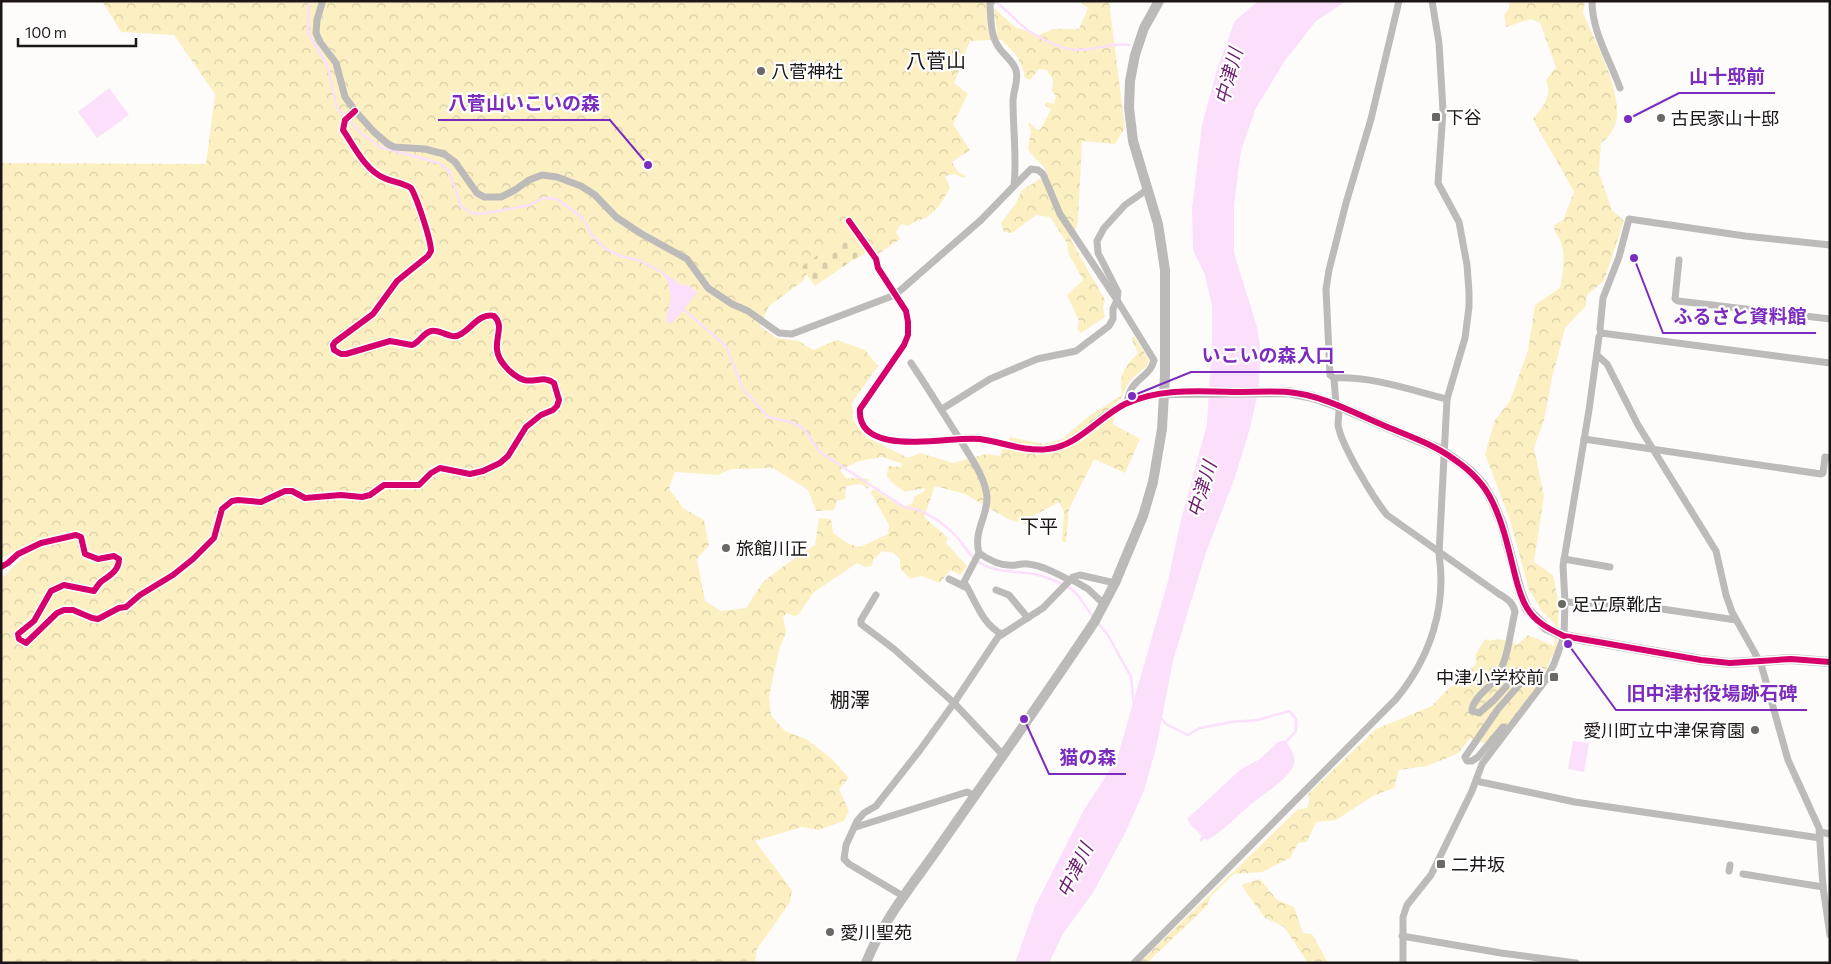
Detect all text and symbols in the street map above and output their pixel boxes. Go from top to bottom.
scale bar [18,15,135,47]
text: 100 m [25,23,67,41]
water label: 中津川 [1210,44,1247,107]
district label: 八菅山 [906,48,966,72]
callout: 山十邸前 [1679,59,1775,93]
place label: 八菅神社 [771,60,843,82]
text: 山十邸前 [1689,64,1765,87]
marker: 八菅神社 [755,65,767,77]
callout: 八菅山いこいの森 [438,86,610,120]
text: 八菅山いこいの森 [448,91,600,114]
place label: 下谷 [1446,106,1482,128]
place label: 古民家山十邸 [1671,107,1779,129]
marker: 下谷 [1430,111,1442,123]
marker: 古民家山十邸 [1655,112,1667,124]
callout: ふるさと資料館 [1663,299,1816,333]
text: ふるさと資料館 [1673,304,1807,327]
callout: いこいの森入口 [1191,338,1344,372]
text: いこいの森入口 [1201,343,1335,366]
water label: 中津川 [1182,456,1221,520]
district label: 下平 [1020,514,1058,537]
place label: 旅館川正 [736,537,808,559]
marker: 旅館川正 [720,542,732,554]
place label: 足立原靴店 [1572,593,1662,615]
marker: 足立原靴店 [1556,598,1568,610]
place label: 中津小学校前 [1436,666,1544,688]
marker: 中津小学校前 [1548,671,1560,683]
callout: 旧中津村役場跡石碑 [1616,676,1807,710]
text: 旧中津村役場跡石碑 [1626,681,1798,704]
district label: 棚澤 [830,687,870,711]
place label: 愛川町立中津保育園 [1583,719,1745,741]
marker: 愛川町立中津保育園 [1749,724,1761,736]
callout: 猫の森 [1049,740,1126,774]
text: 猫の森 [1059,745,1117,768]
water label: 中津川 [1051,838,1098,901]
place label: 二井坂 [1451,853,1505,875]
marker: 二井坂 [1435,858,1447,870]
place label: 愛川聖苑 [840,921,912,943]
marker: 愛川聖苑 [824,926,836,938]

